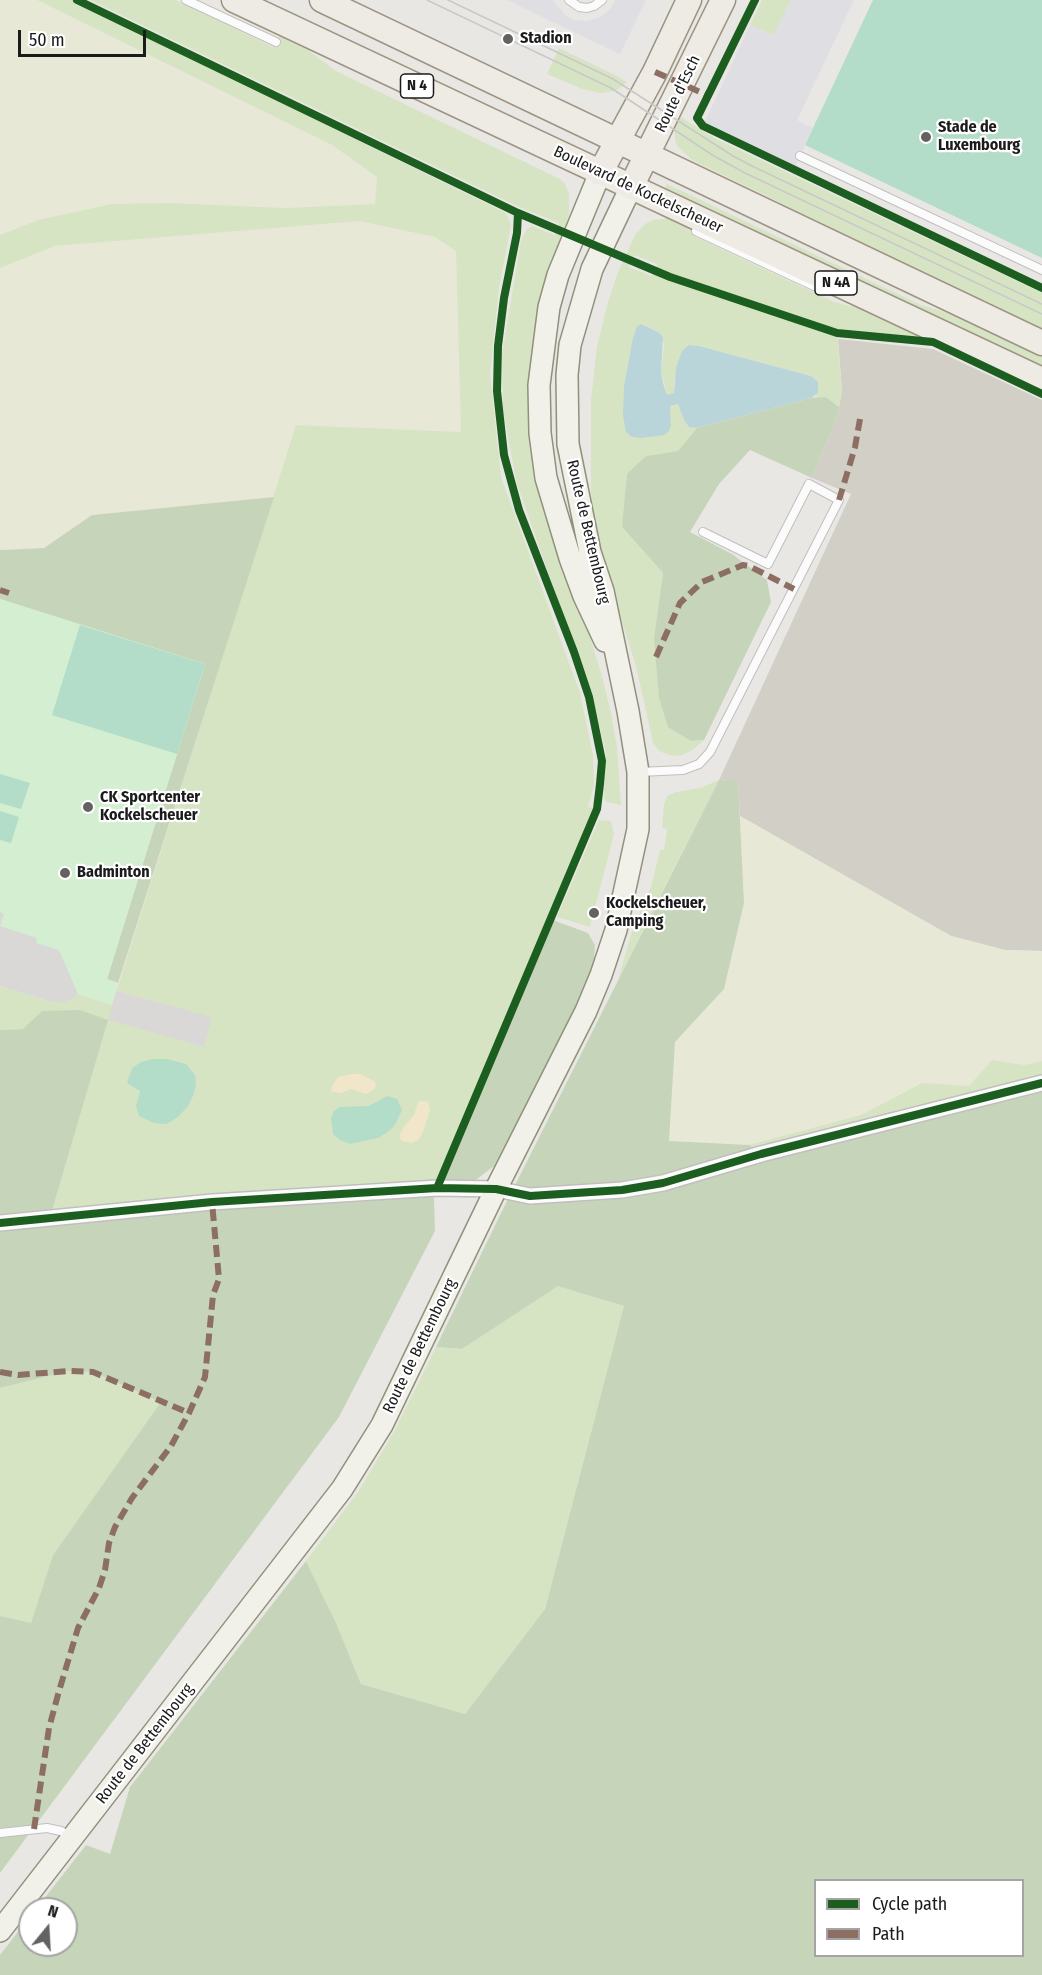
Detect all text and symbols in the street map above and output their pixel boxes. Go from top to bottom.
scale bar [21,18,148,56]
text: 50 m [29,29,65,51]
place label: Stadion [520,29,572,49]
marker: Stadion [501,32,515,46]
street label: Route d'Esch [651,52,705,136]
road number: N 4 [400,74,434,98]
place label: Stade de Luxembourg [938,118,1020,156]
marker: Stade de Luxembourg [919,130,933,144]
street label: Boulevard de Kockelscheuer [550,142,726,238]
road number: N 4A [815,271,857,295]
street label: Route de Bettembourg [562,458,614,606]
place label: CK Sportcenter Kockelscheuer [100,788,200,826]
marker: CK Sportcenter Kockelscheuer [81,800,95,814]
place label: Badminton [77,863,150,883]
marker: Badminton [58,866,72,880]
place label: Kockelscheuer, Camping [606,894,706,932]
marker: Kockelscheuer, Camping [587,906,601,920]
street label: Route de Bettembourg [379,1276,461,1416]
street label: Route de Bettembourg [92,1680,198,1808]
legend [814,1879,1024,1957]
text: Cycle path [872,1893,947,1915]
north arrow [18,1897,78,1957]
text: N [46,1901,61,1922]
text: Path [872,1923,905,1945]

